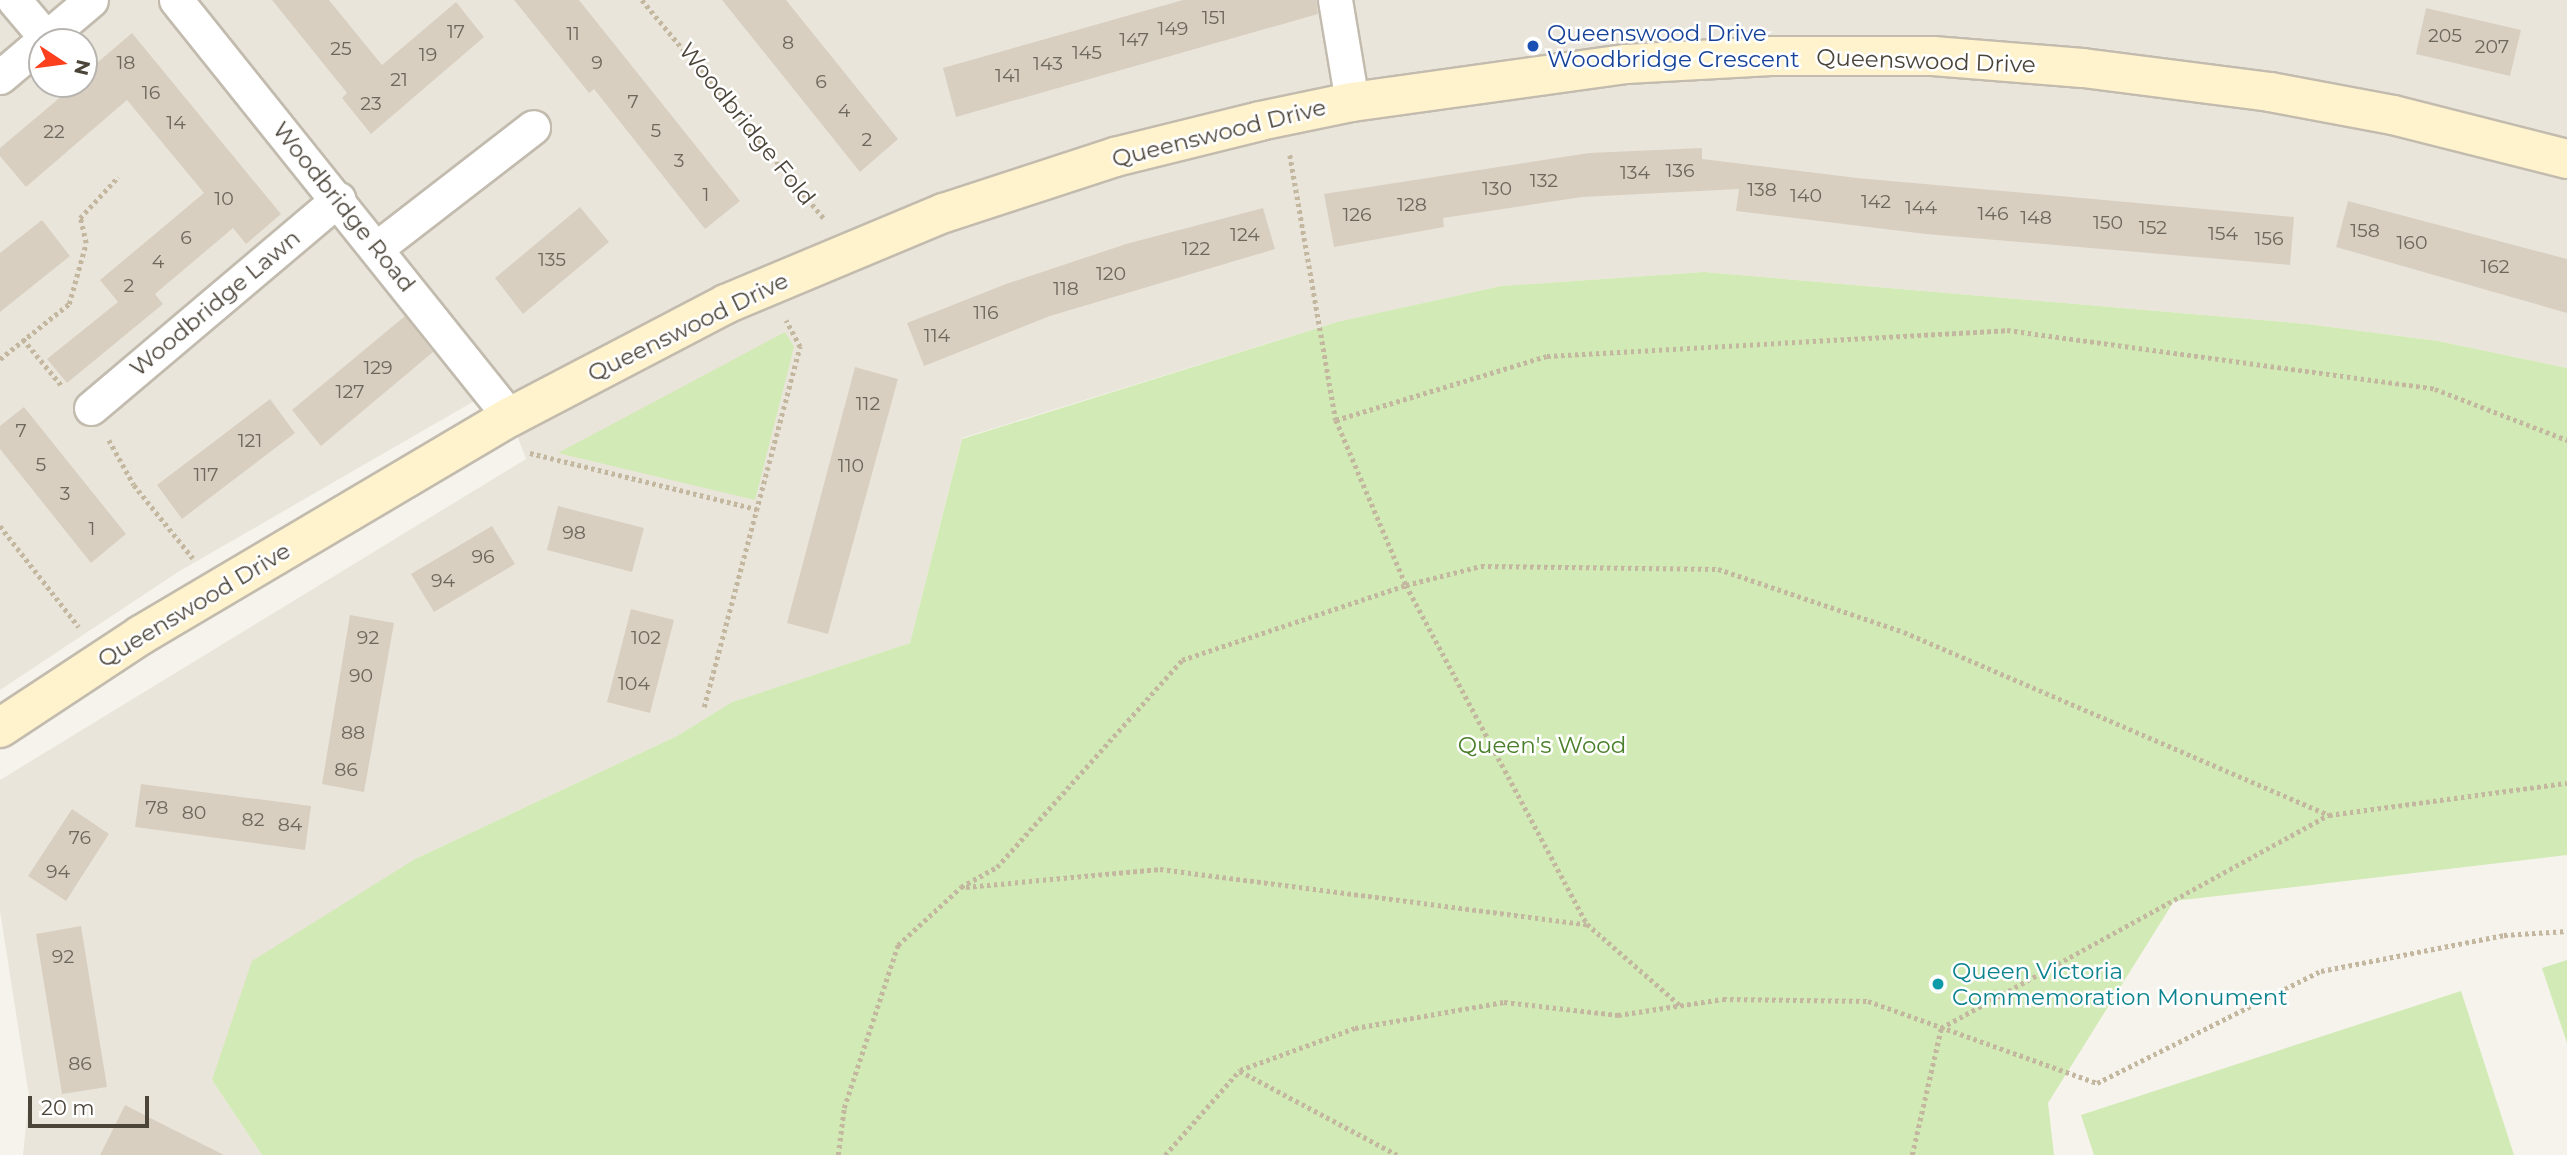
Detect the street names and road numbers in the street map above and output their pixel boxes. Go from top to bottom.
street label: Woodbridge Fold [673,37,821,211]
street label: Queenswood Drive [1816,43,2036,79]
street label: Queenswood Drive [1109,93,1329,173]
street label: Woodbridge Road [267,116,421,298]
street label: Woodbridge Lawn [124,224,306,382]
street label: Queenswood Drive [583,266,793,388]
street label: Queenswood Drive [93,537,295,673]

